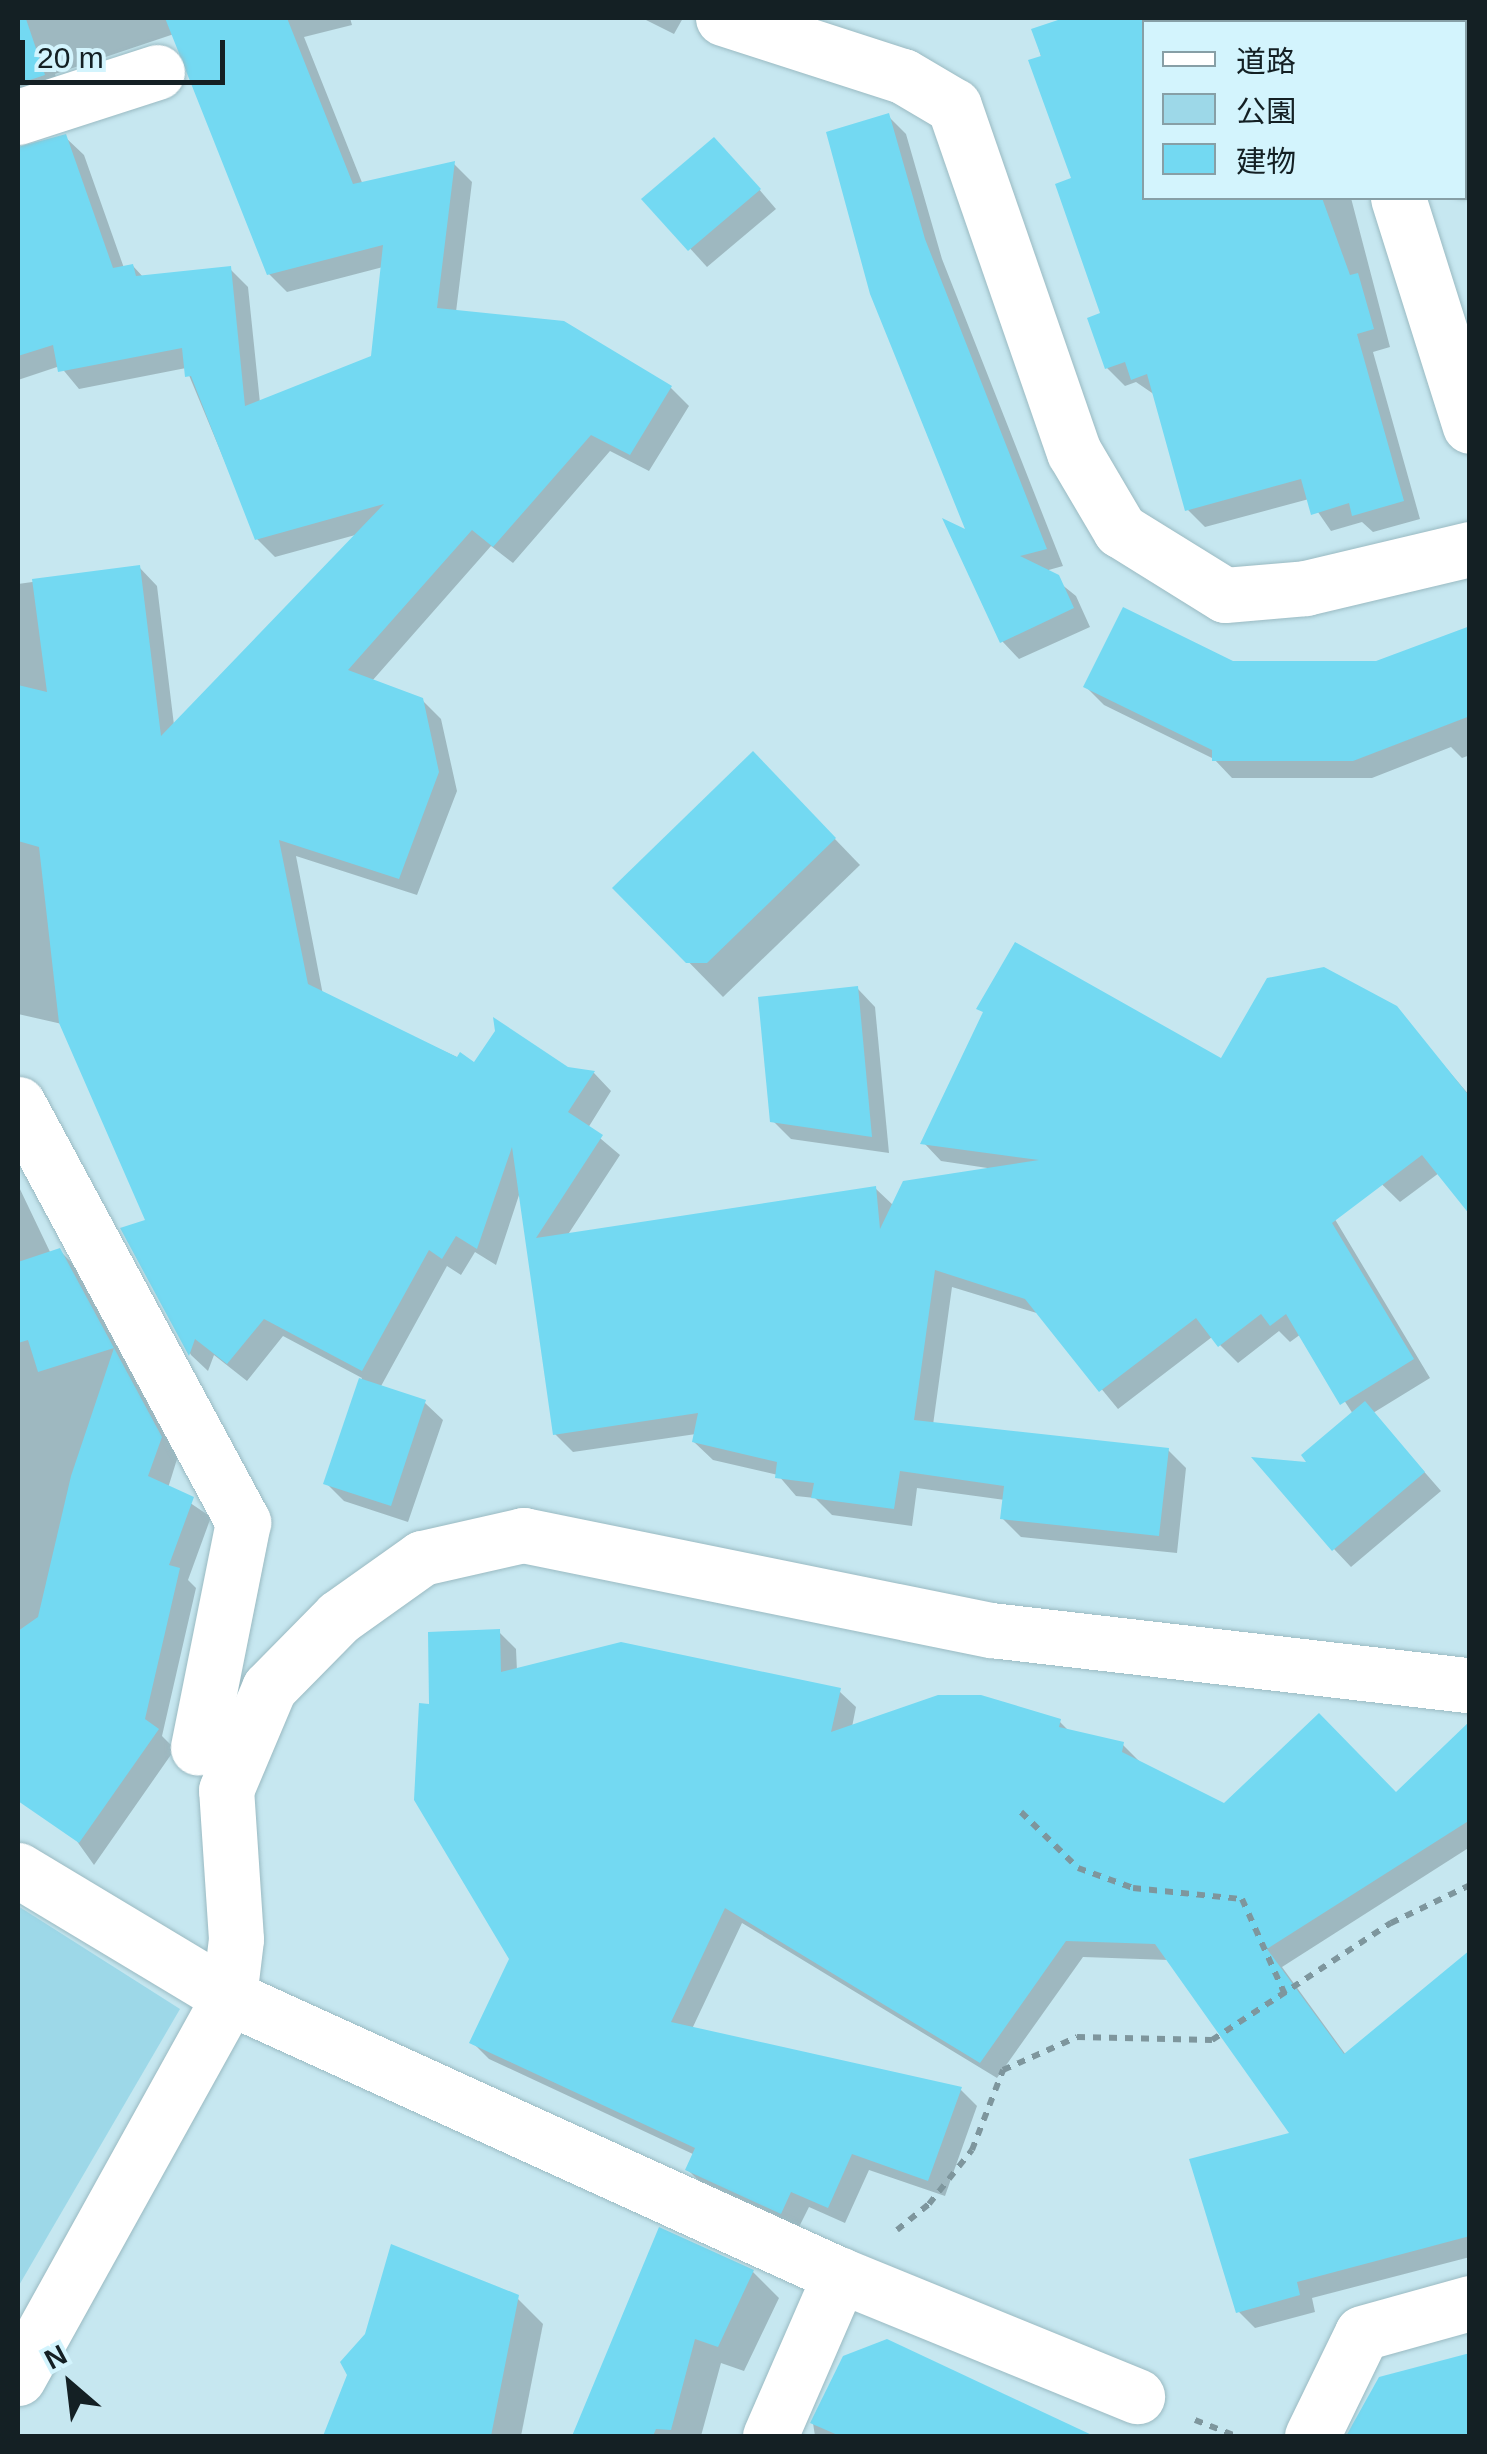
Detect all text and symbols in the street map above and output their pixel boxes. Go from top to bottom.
scale bar [25,20,230,82]
legend [1142,20,1467,200]
text: 20 m [37,41,104,74]
text: 道路 [1236,45,1296,78]
text: 公園 [1236,95,1296,128]
text: 建物 [1236,145,1296,178]
north arrow [20,2334,120,2434]
text: N [39,2339,72,2376]

